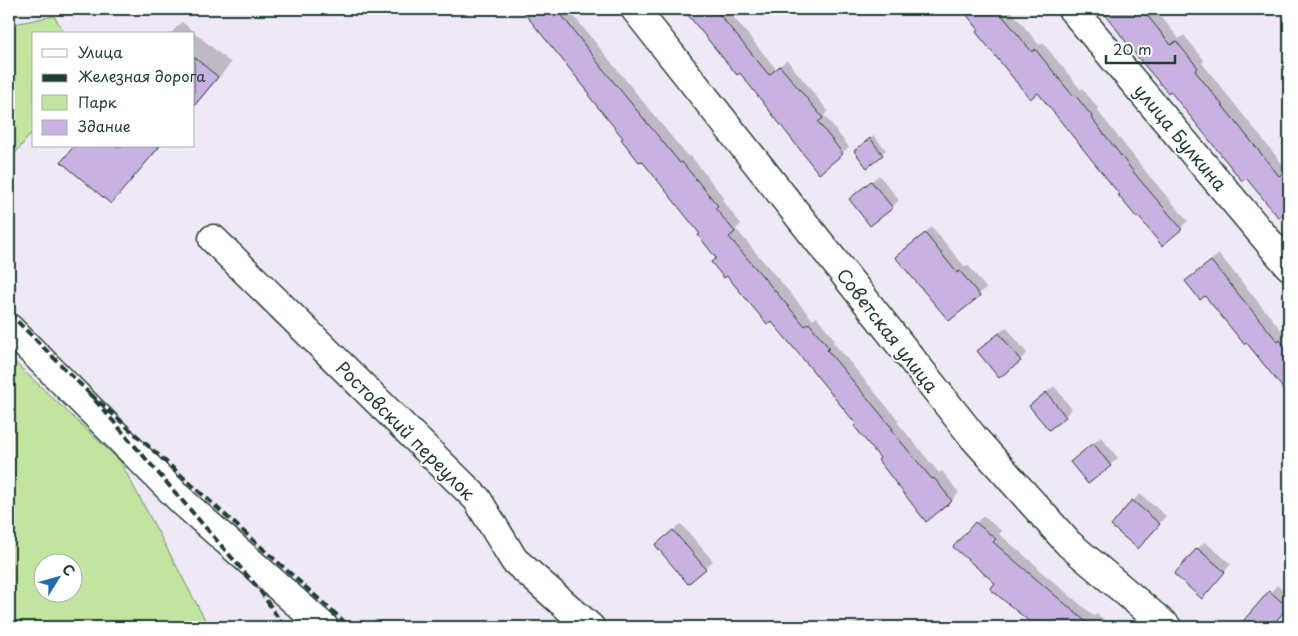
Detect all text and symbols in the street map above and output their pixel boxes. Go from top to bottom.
legend [32,32,195,148]
scale bar [1106,32,1174,64]
text: 20 m [1113,37,1152,60]
text: Улица [78,40,123,63]
text: Железная дорога [78,64,206,87]
street label: улица Булкина [1128,78,1234,197]
text: Парк [78,90,117,113]
text: Здание [78,114,131,137]
street label: Советская улица [831,262,946,398]
street label: Ростовский переулок [330,354,482,506]
north arrow [32,554,82,604]
text: С [57,559,80,580]

